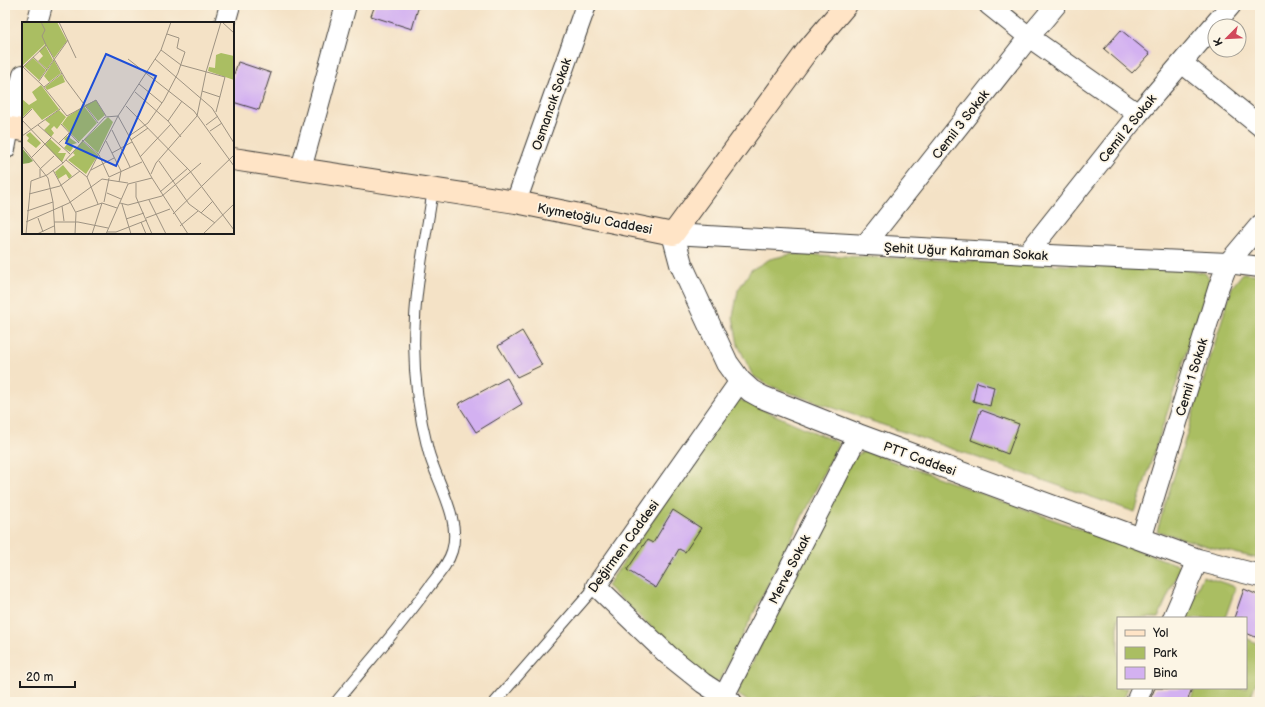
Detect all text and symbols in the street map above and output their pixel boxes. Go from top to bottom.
north arrow [1207,18,1247,58]
inset map [22,22,234,234]
text: K [1211,35,1226,48]
street label: Osmancık Sokak [529,55,575,153]
street label: Cemil 3 Sokak [929,86,993,162]
street label: Cemil 2 Sokak [1095,91,1161,166]
street label: Kıymetoğlu Caddesi [536,200,654,238]
street label: Şehit Uğur Kahraman Sokak [884,240,1049,264]
street label: Cemil 1 Sokak [1173,336,1212,418]
street label: PTT Caddesi [881,438,958,479]
street label: Değirmen Caddesi [585,497,663,596]
street label: Merve Sokak [766,531,815,607]
legend [1117,617,1247,689]
text: Yol [1152,626,1168,641]
text: Park [1153,646,1177,661]
scale bar [20,663,75,689]
text: Bina [1153,666,1178,681]
text: 20 m [26,670,53,685]

